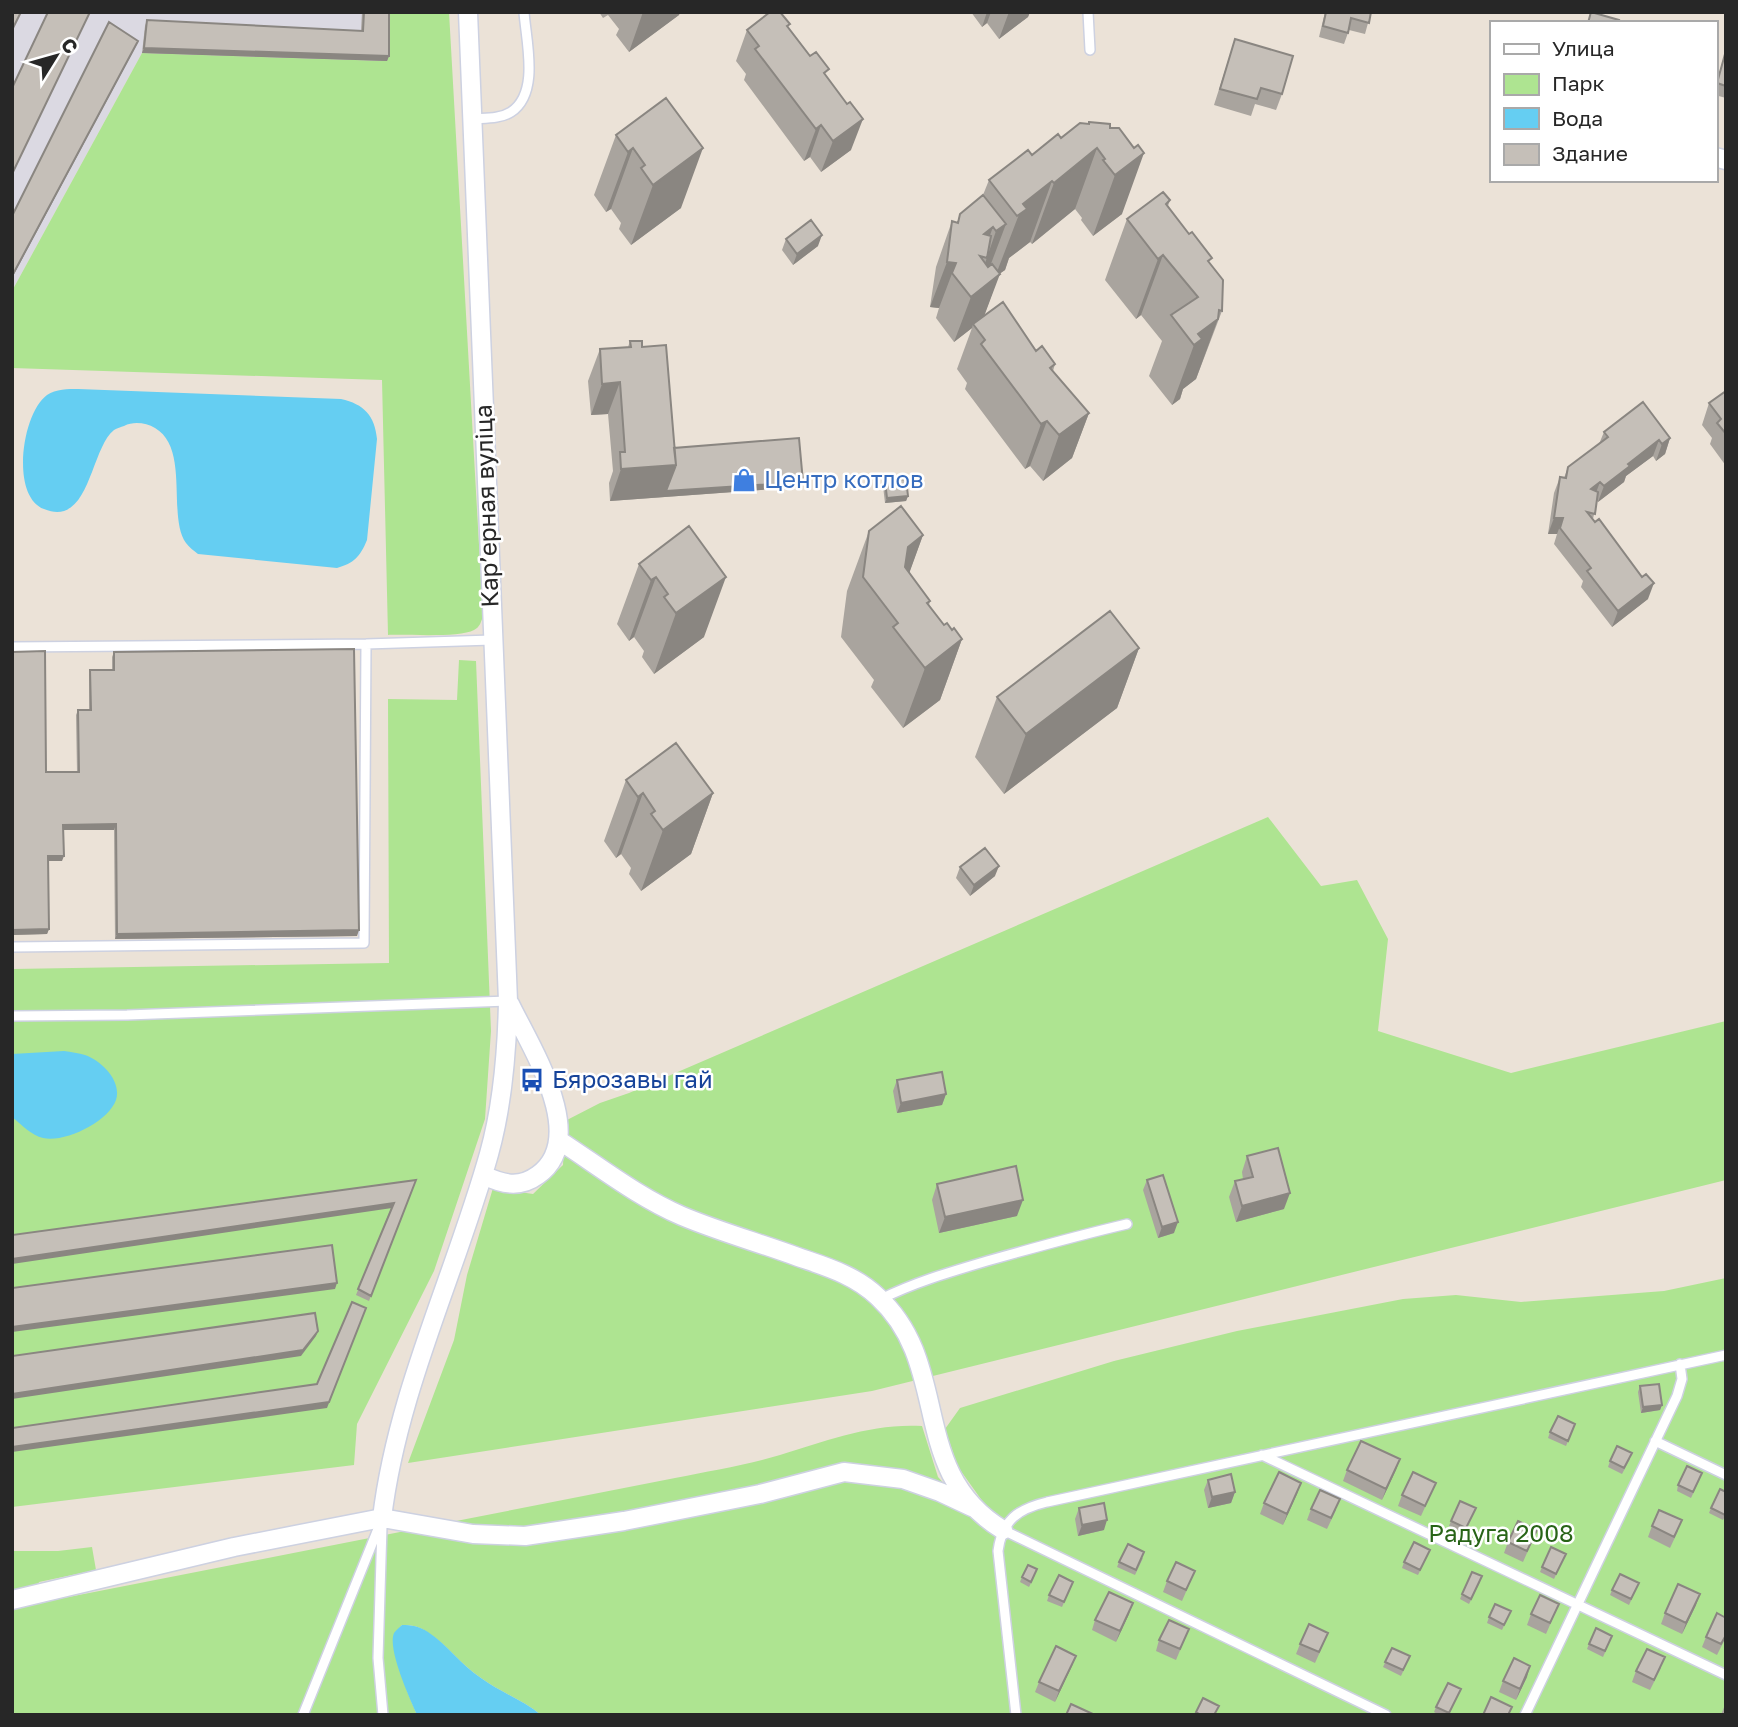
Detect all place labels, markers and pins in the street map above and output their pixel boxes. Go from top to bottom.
place label: Центр котлов [764,464,923,493]
shop icon: Центр котлов [730,466,758,494]
place label: Бярозавы гай [552,1064,713,1093]
bus stop icon: Бярозавы гай [518,1066,546,1094]

